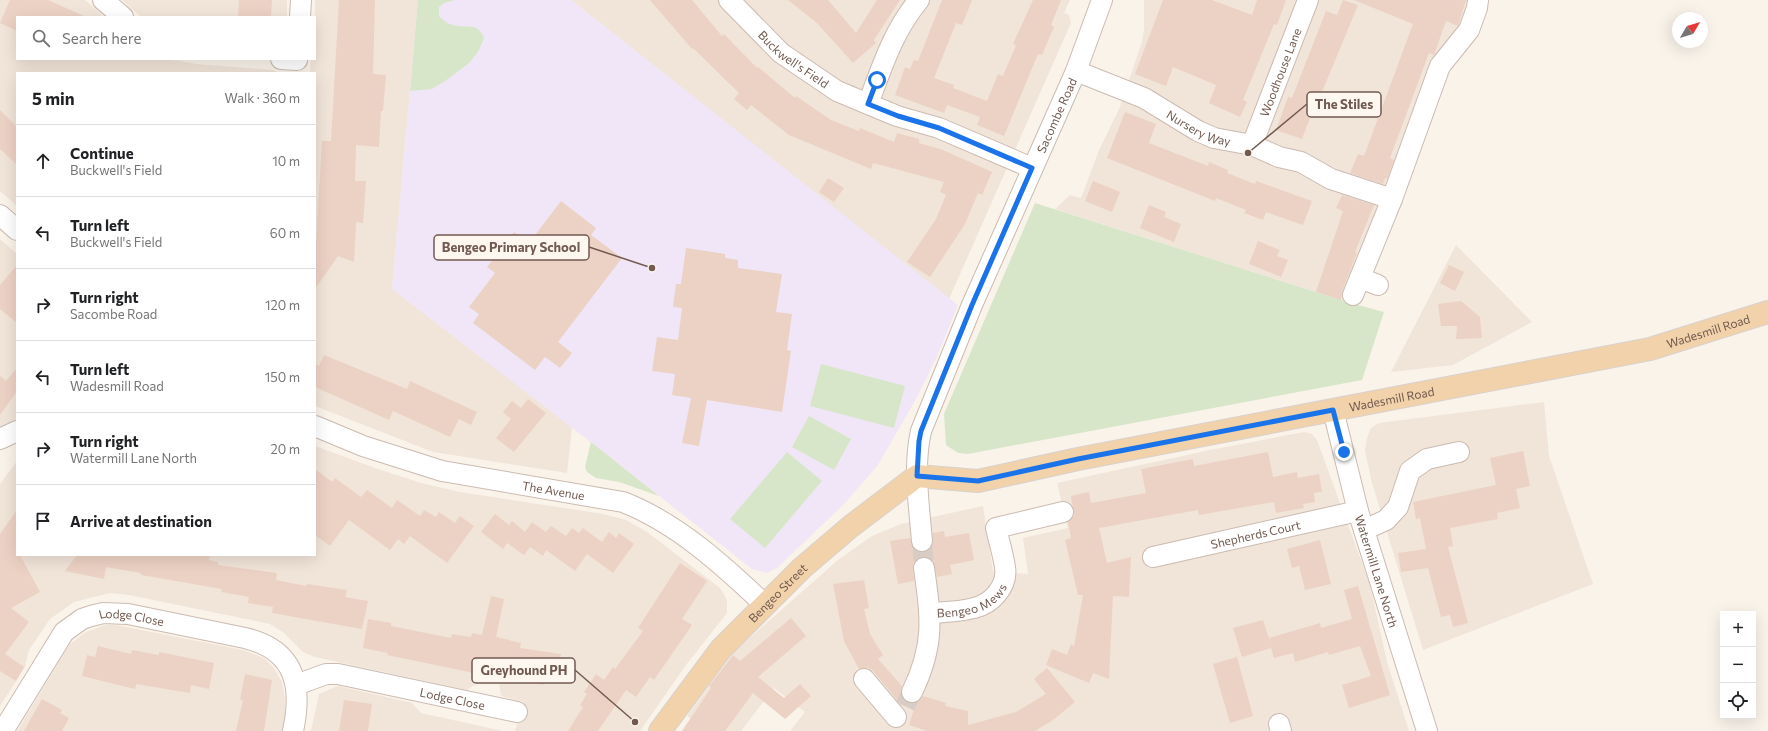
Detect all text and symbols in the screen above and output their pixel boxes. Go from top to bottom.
north arrow [1672,12,1708,48]
search box [16,16,316,60]
street label: Woodhouse Lane [1257,26,1304,119]
icon: search [30,27,52,49]
street label: Buckwell's Field [756,27,832,91]
text: Search here [62,29,141,47]
route start [868,71,886,89]
street label: Sacombe Road [1034,76,1079,155]
text: 5 min [32,88,75,109]
text: Walk · 360 m [225,90,300,106]
callout: The Stiles [1307,92,1381,117]
text: The Stiles [1315,96,1373,112]
street label: Nursery Way [1164,107,1232,148]
text: Continue [70,144,134,162]
icon: ahead [32,150,54,172]
text: 10 m [272,153,300,169]
text: Buckwell's Field [70,162,162,178]
text: Turn left [70,216,129,234]
icon: left [32,222,54,244]
text: 60 m [270,225,300,241]
text: Buckwell's Field [70,234,162,250]
callout: Bengeo Primary School [434,235,589,260]
text: Bengeo Primary School [442,239,580,255]
text: Turn right [70,288,139,306]
icon: right [32,294,54,316]
text: 120 m [265,297,300,313]
text: Sacombe Road [70,306,157,322]
street label: Wadesmill Road [1665,311,1752,350]
text: Turn left [70,360,129,378]
icon: left [32,366,54,388]
text: 150 m [265,369,300,385]
text: Wadesmill Road [70,378,164,394]
street label: Wadesmill Road [1348,384,1436,414]
text: Turn right [70,432,139,450]
icon: right [32,438,54,460]
text: 20 m [271,441,300,457]
route end [1335,443,1353,461]
text: Watermill Lane North [70,450,197,466]
street label: The Avenue [521,478,586,502]
icon: arrive [32,510,54,532]
text: Arrive at destination [70,512,212,530]
street label: Watermill Lane North [1353,513,1401,629]
street label: Shepherds Court [1209,517,1302,551]
street label: Bengeo Street [745,560,810,625]
street label: Bengeo Mews [936,581,1009,620]
street label: Lodge Close [97,606,165,628]
map controls [1720,611,1756,719]
button: + [1720,611,1756,647]
button: − [1720,647,1756,683]
callout: Greyhound PH [472,658,575,683]
text: Greyhound PH [481,662,567,678]
button: locate [1720,683,1756,719]
street label: Lodge Close [419,685,486,712]

